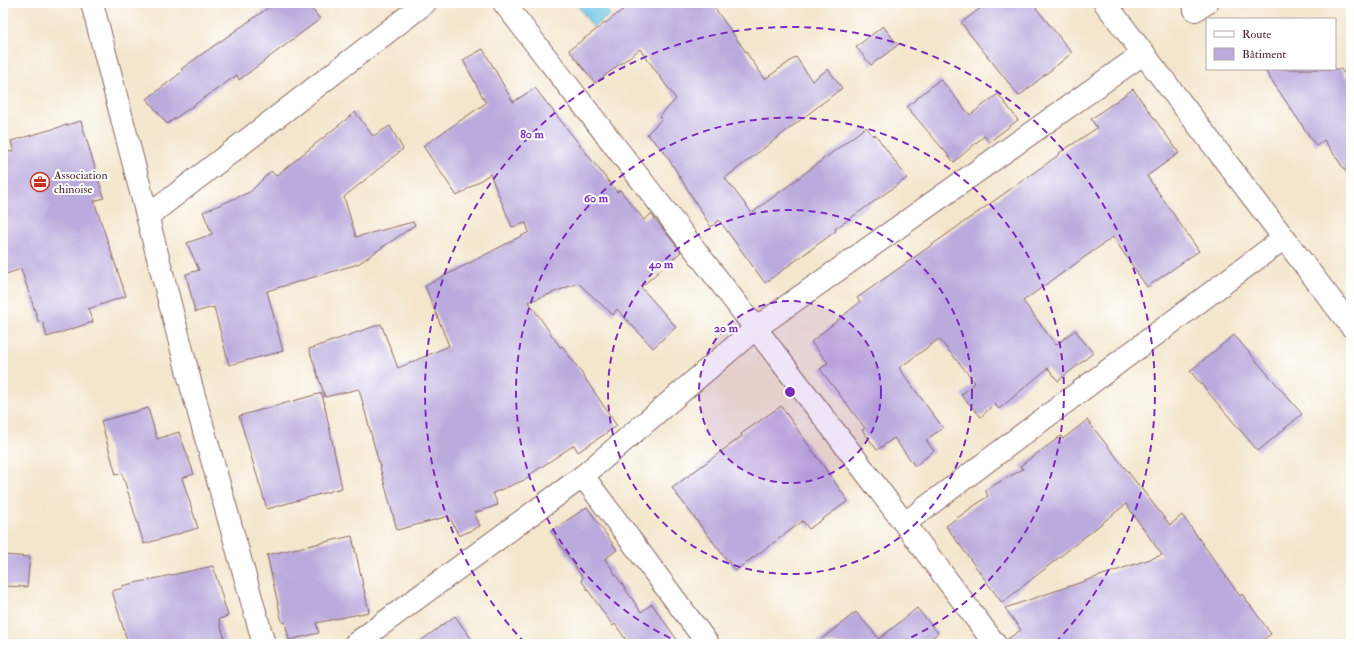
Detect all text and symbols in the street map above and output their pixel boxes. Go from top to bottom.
legend [1206,18,1336,70]
text: Route [1242,27,1271,42]
text: Bâtiment [1242,47,1286,62]
text: 80 m [520,127,544,142]
place label: Association chinoise [53,168,108,197]
office icon: Association chinoise [29,171,51,193]
text: 60 m [584,191,609,206]
text: 40 m [648,257,674,272]
text: 20 m [714,321,739,336]
centre of rings [783,385,797,399]

